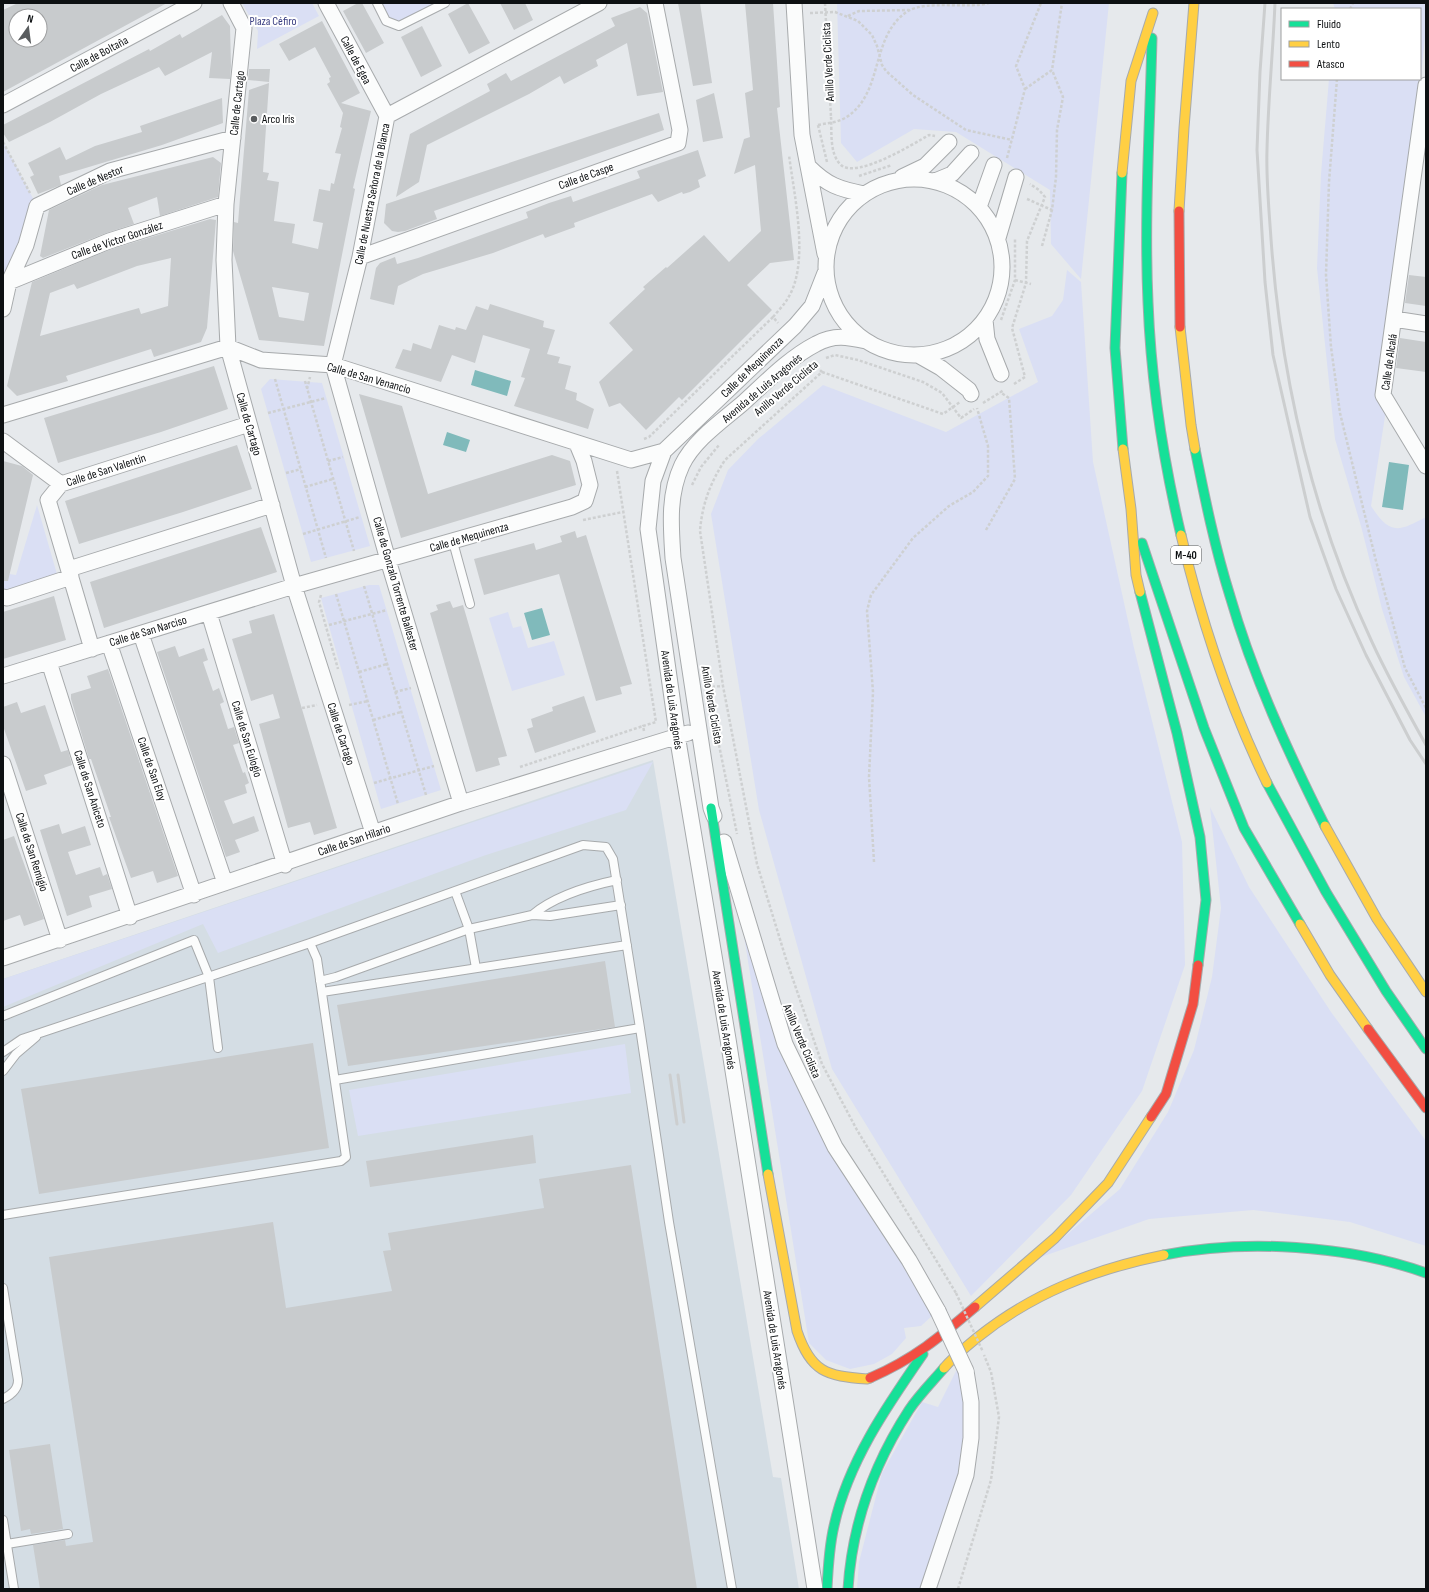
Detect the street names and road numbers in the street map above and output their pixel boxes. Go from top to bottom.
street label: Anillo Verde Ciclista [819,22,838,103]
street label: Calle de Boltaña [68,33,131,76]
street label: Calle de Egea [337,34,375,87]
street label: Calle de Cartago [227,70,248,136]
street label: Calle de Nuestra Señora de la Blanca [351,122,394,266]
street label: Calle de Caspe [557,160,616,193]
street label: Calle de Nestor [64,162,126,199]
street label: Calle de Víctor González [69,218,166,263]
street label: Calle de Mequinenza [718,333,787,401]
street label: Calle de Alcalá [1378,333,1401,391]
street label: Avenida de Luis Aragonés [718,350,805,427]
street label: Anillo Verde Ciclista [750,357,822,420]
street label: Calle de San Venancio [325,359,413,398]
street label: Calle de Cartago [232,391,265,457]
street label: Calle de San Valentín [64,451,148,490]
street label: Calle de Gonzalo Torrente Ballester [369,515,422,653]
street label: Calle de Mequinenza [428,519,511,556]
road number: M-40 [1171,546,1201,564]
street label: Calle de San Narciso [108,613,189,650]
street label: Avenida de Luis Aragonés [657,648,686,751]
street label: Anillo Verde Ciclista [697,664,726,746]
street label: Calle de San Eulogio [228,699,265,779]
street label: Calle de Cartago [323,701,358,767]
street label: Calle de San Eloy [134,735,170,803]
street label: Calle de San Aniceto [70,748,109,830]
street label: Calle de San Remigio [12,811,51,894]
street label: Calle de San Hilario [316,821,392,860]
street label: Avenida de Luis Aragonés [708,968,739,1071]
street label: Anillo Verde Ciclista [779,1001,824,1081]
street label: Avenida de Luis Aragonés [759,1288,790,1391]

